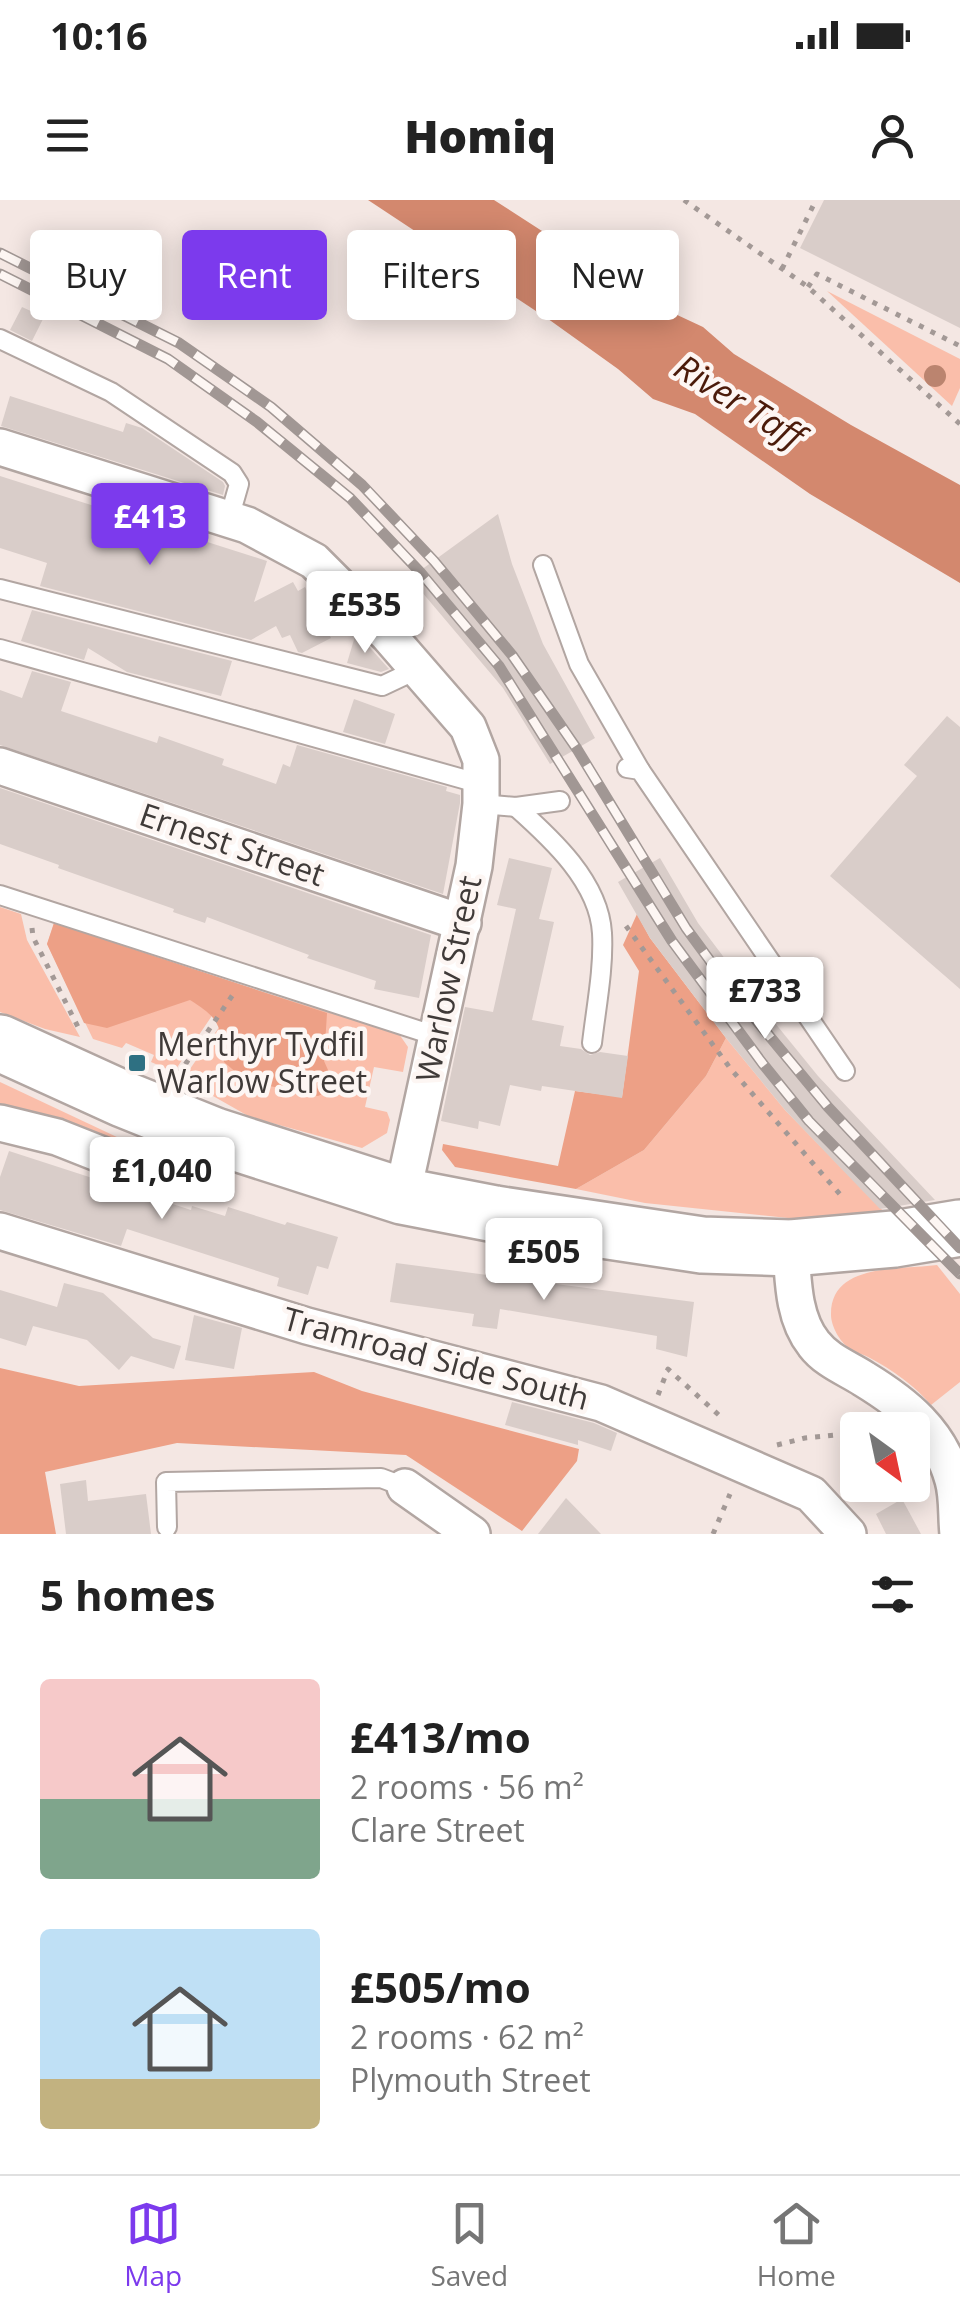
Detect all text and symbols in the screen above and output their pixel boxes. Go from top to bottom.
text: 10:16 [50,9,148,61]
text: Homiq [404,105,556,166]
icon: menu [40,108,95,163]
icon: person [865,108,920,163]
chip: Buy [30,230,162,320]
chip: Rent [182,230,327,320]
chip: Filters [347,230,516,320]
chip: New [536,230,679,320]
water label: River Taff [666,343,818,462]
pin: £413 [91,483,209,568]
text: £413 [113,494,187,537]
pin: £535 [306,571,424,656]
text: £535 [328,582,402,625]
street label: Ernest Street [134,792,331,895]
street label: Warlow Street [405,871,490,1086]
pin: £733 [706,957,824,1042]
text: £733 [728,968,802,1011]
place label: Merthyr Tydfil Warlow Street [157,1022,367,1102]
marker: Merthyr Tydfil Warlow Street [126,1052,148,1074]
pin: £1,040 [81,1137,243,1222]
text: £1,040 [112,1148,212,1191]
pin: £505 [485,1218,603,1303]
text: £505 [507,1229,581,1272]
street label: Tramroad Side South [279,1296,594,1419]
north arrow [840,1412,930,1502]
map controls [840,1412,930,1502]
text: 5 homes [40,1566,215,1623]
icon: filters [865,1567,920,1622]
text: £413/mo [350,1708,531,1765]
icon: home [120,1719,240,1839]
text: 2 rooms · 56 m² [350,1765,584,1808]
text: Clare Street [350,1808,525,1851]
text: £505/mo [350,1958,531,2015]
icon: home [120,1969,240,2089]
text: 2 rooms · 62 m² [350,2015,584,2058]
text: Plymouth Street [350,2058,591,2101]
tab: Map [124,2196,182,2294]
tab: Saved [430,2196,508,2294]
tab: Home [757,2196,836,2294]

